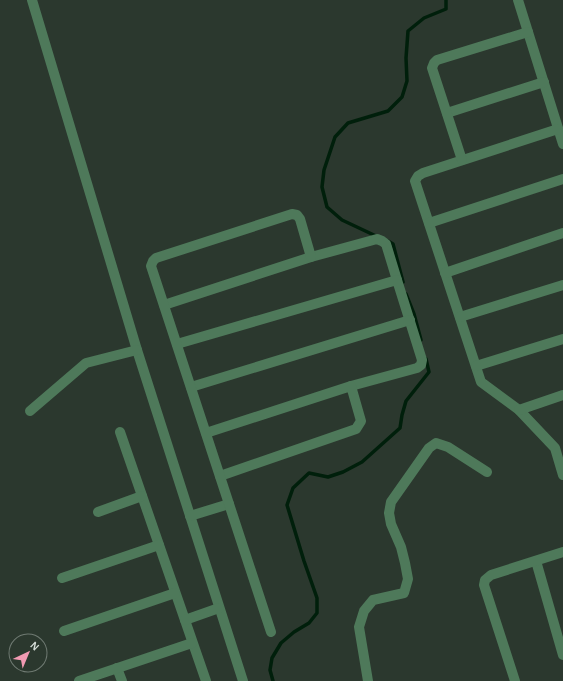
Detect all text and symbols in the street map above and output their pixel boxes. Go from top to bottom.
north arrow [8,633,48,673]
text: N [28,640,41,653]

